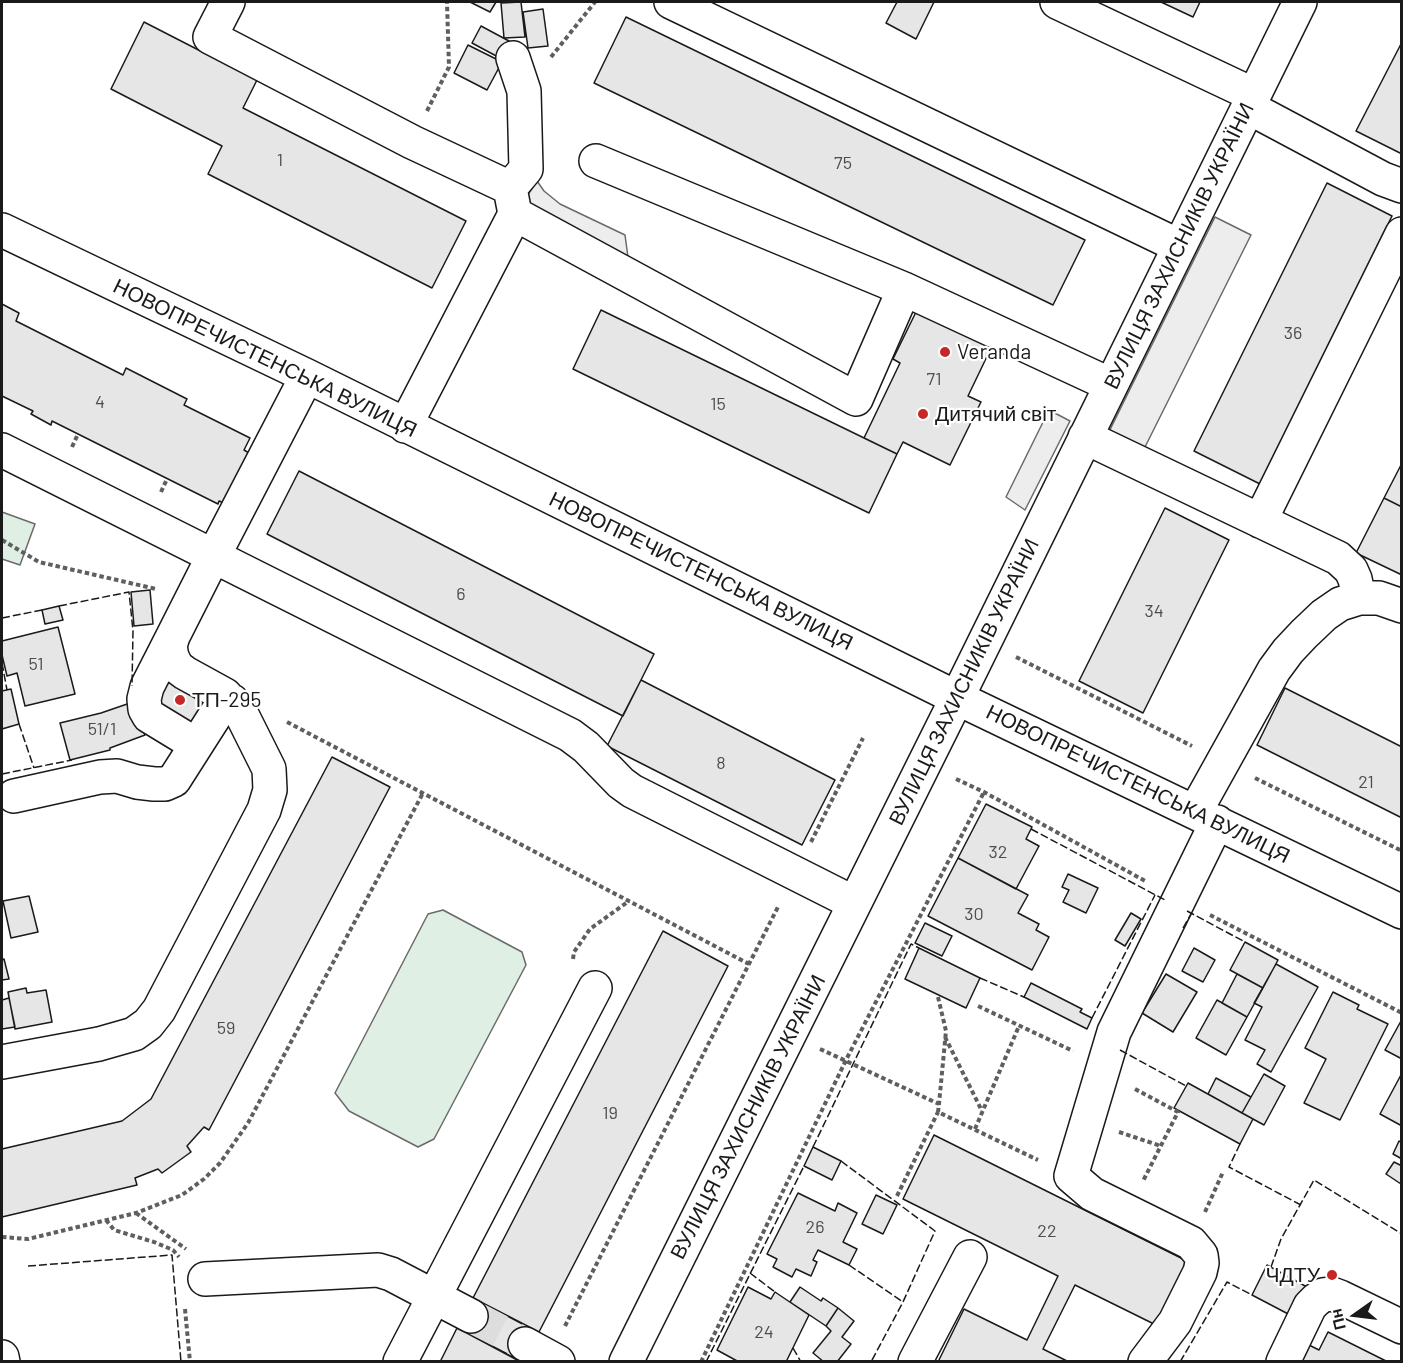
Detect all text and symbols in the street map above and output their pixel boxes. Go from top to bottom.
street label: ВУЛИЦЯ ЗАХИСНИКІВ УКРАЇНИ [1099,99,1259,393]
house number: 1 [277,149,283,171]
house number: 75 [834,152,852,174]
street label: НОВОПРЕЧИСТЕНСЬКА ВУЛИЦЯ [109,273,421,443]
house number: 36 [1284,322,1302,344]
place label: Veranda [957,339,1031,365]
marker: Veranda [938,345,952,359]
house number: 71 [927,368,941,390]
house number: 4 [95,391,105,413]
house number: 15 [710,393,726,415]
place label: Дитячий світ [935,401,1056,427]
marker: Дитячий світ [916,407,930,421]
street label: НОВОПРЕЧИСТЕНСЬКА ВУЛИЦЯ [545,486,857,656]
street label: ВУЛИЦЯ ЗАХИСНИКІВ УКРАЇНИ [884,535,1044,829]
house number: 6 [456,583,466,605]
house number: 34 [1144,600,1164,622]
house number: 51 [28,653,44,675]
place label: ТП-295 [192,687,261,713]
marker: ТП-295 [173,693,187,707]
street label: НОВОПРЕЧИСТЕНСЬКА ВУЛИЦЯ [982,699,1294,869]
house number: 51/1 [88,718,116,740]
house number: 8 [716,752,726,774]
house number: 21 [1358,771,1374,793]
house number: 32 [989,841,1007,863]
house number: 30 [964,903,984,925]
street label: ВУЛИЦЯ ЗАХИСНИКІВ УКРАЇНИ [665,971,831,1263]
house number: 59 [217,1017,235,1039]
house number: 19 [602,1102,618,1124]
house number: 26 [806,1216,824,1238]
house number: 22 [1037,1220,1057,1242]
place label: ЧДТУ [1266,1262,1320,1288]
marker: ЧДТУ [1325,1268,1339,1282]
north arrow [1325,1285,1385,1345]
text: Пн [1325,1307,1349,1332]
house number: 24 [754,1321,774,1343]

